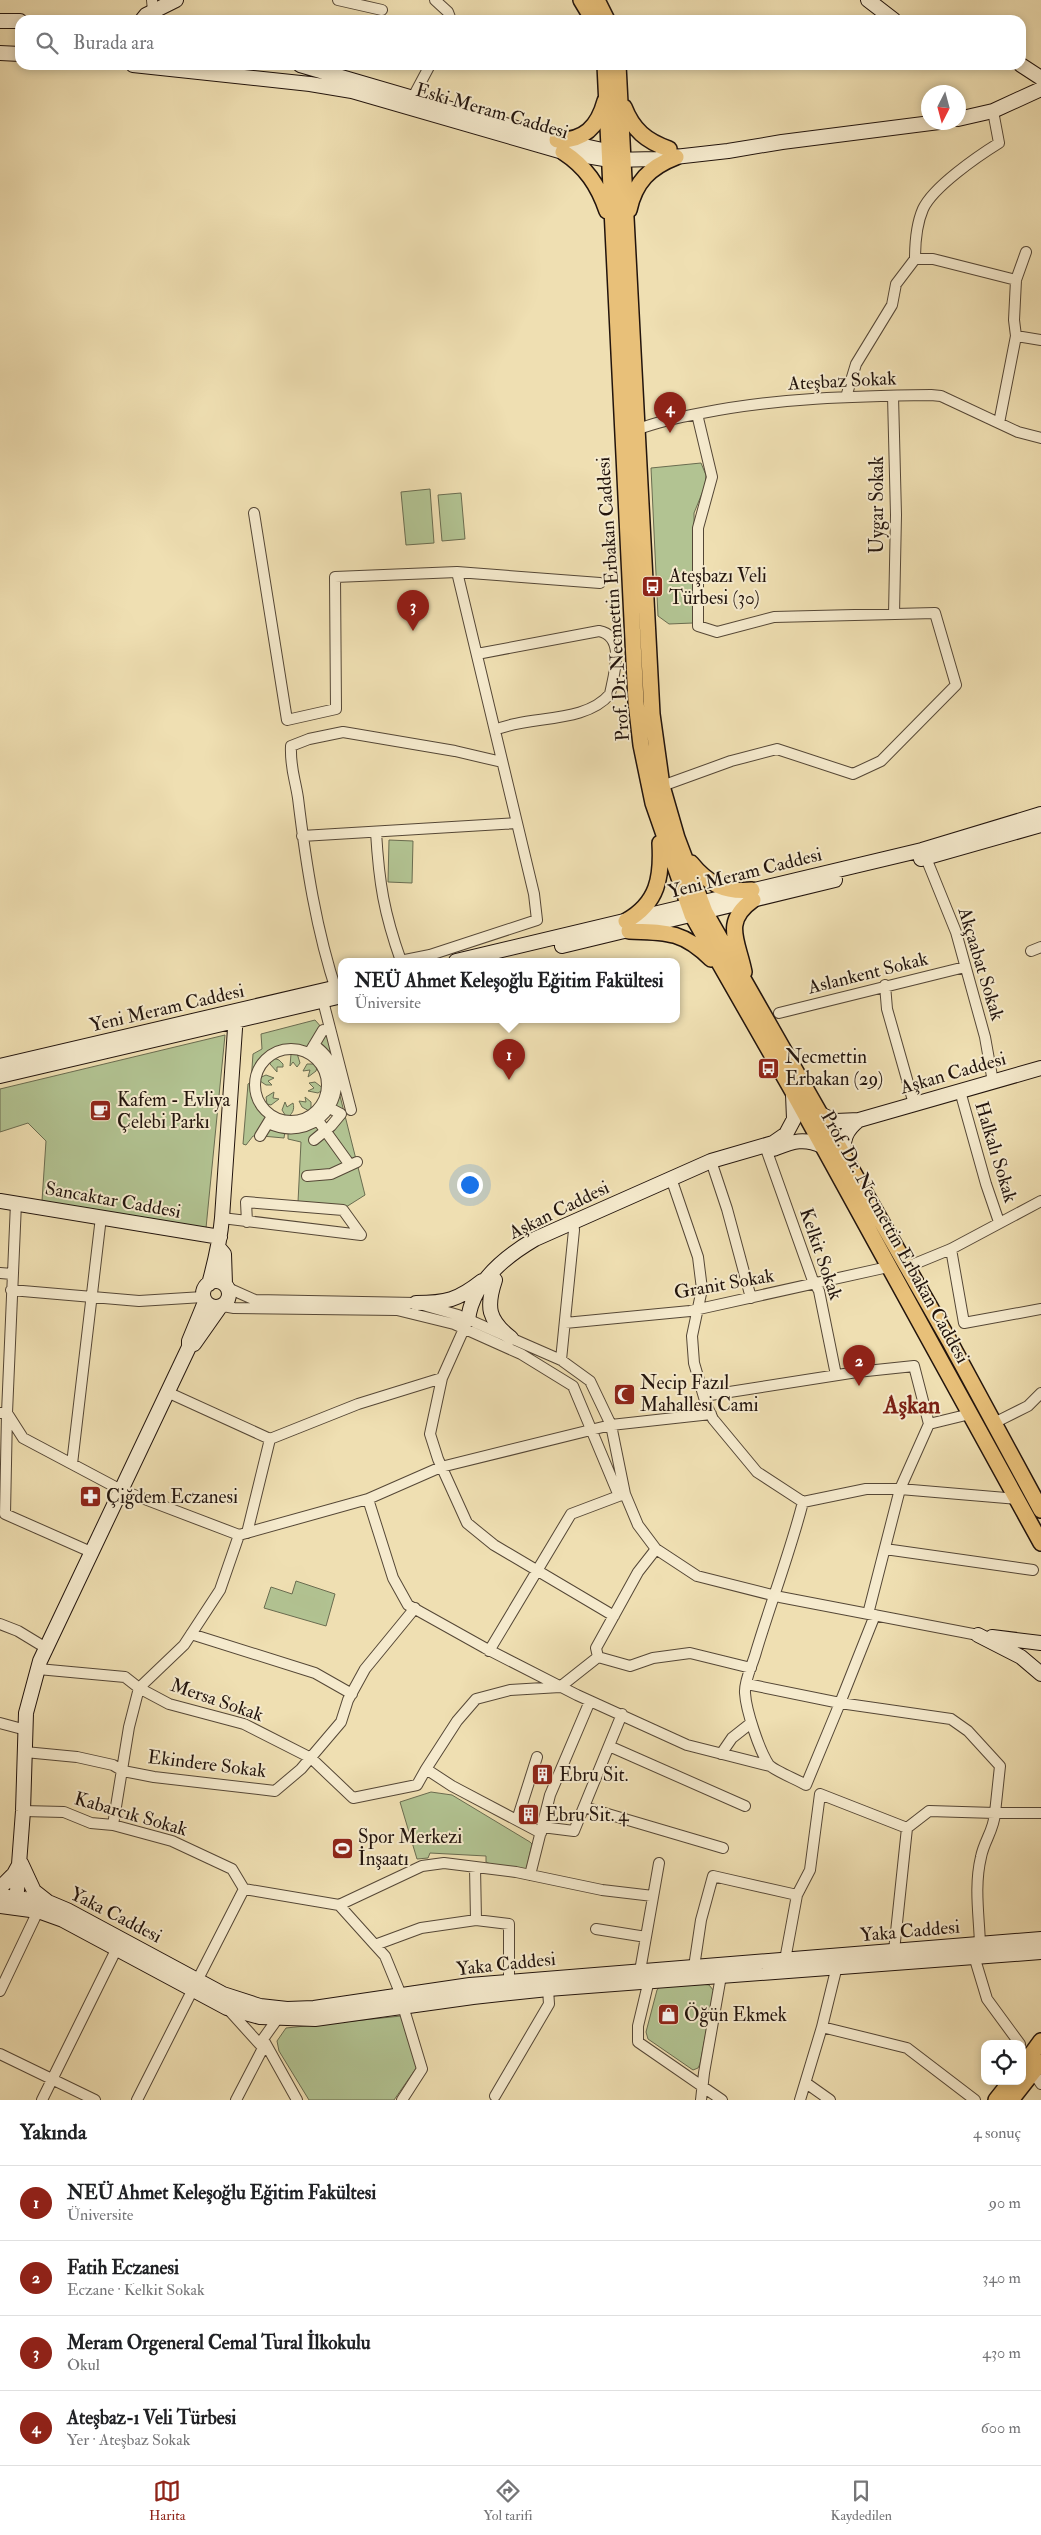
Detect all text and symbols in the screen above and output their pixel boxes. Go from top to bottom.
search box [15,15,1026,70]
icon: search [33,29,61,57]
text: Burada ara [73,31,154,55]
street label: Eski Meram Caddesi [413,78,571,144]
north arrow [921,85,966,130]
street label: Ateşbaz Sokak [786,366,897,396]
pin: 4 [654,392,686,433]
street label: Prof. Dr. Necmettin Erbakan Caddesi [591,456,635,742]
street label: Uygar Sokak [865,456,889,554]
place label: Ateşbazı Veli Türbesi (30) [668,564,767,610]
bus stop icon: Ateşbazı Veli Türbesi (30) [641,575,665,599]
pin: 3 [397,590,429,631]
street label: Yeni Meram Caddesi [666,842,824,904]
street label: Akçaabat Sokak [952,904,1010,1023]
street label: Aslankent Sokak [804,946,931,1000]
popup [338,958,680,1023]
text: NEÜ Ahmet Keleşoğlu Eğitim Fakültesi [354,969,664,993]
street label: Yeni Meram Caddesi [88,979,246,1037]
text: Üniversite [354,993,421,1013]
pin: 1 [493,1039,525,1080]
place label: Necmettin Erbakan (29) [785,1045,883,1091]
street label: Aşkan Caddesi [896,1046,1009,1100]
bus stop icon: Necmettin Erbakan (29) [757,1056,781,1080]
place label: Kafem - Evliya Çelebi Parkı [117,1088,230,1134]
cafe icon: Kafem - Evliya Çelebi Parkı [89,1099,113,1123]
street label: Halkalı Sokak [969,1099,1023,1205]
street label: Prof. Dr. Necmettin Erbakan Caddesi [815,1106,975,1368]
your location [457,1172,483,1198]
street label: Aşkan Caddesi [504,1175,613,1245]
street label: Sancaktar Caddesi [43,1176,183,1224]
street label: Kelkit Sokak [794,1205,848,1303]
street label: Granit Sokak [672,1263,776,1305]
pin: 2 [843,1345,875,1386]
place label: Necip Fazıl Mahallesi Cami [640,1371,758,1417]
mosque icon: Necip Fazıl Mahallesi Cami [612,1382,636,1406]
district label: Aşkan [883,1390,941,1421]
pharmacy icon: Çiğdem Eczanesi [78,1485,102,1509]
place label: Çiğdem Eczanesi [106,1485,238,1509]
street label: Mersa Sokak [167,1673,267,1727]
street label: Ekindere Sokak [146,1745,268,1783]
building icon: Ebru Sit. [531,1763,555,1787]
place label: Ebru Sit. [559,1763,628,1787]
street label: Kabarcık Sokak [72,1786,190,1842]
building icon: Ebru Sit. 4 [517,1803,541,1827]
place label: Ebru Sit. 4 [545,1803,629,1827]
place label: Spor Merkezi İnşaatı [358,1825,462,1871]
sports icon: Spor Merkezi İnşaatı [330,1836,354,1860]
street label: Yaka Caddesi [66,1882,166,1948]
street label: Yaka Caddesi [859,1915,961,1947]
street label: Yaka Caddesi [455,1947,557,1981]
place label: Öğün Ekmek [684,2002,787,2027]
shop icon: Öğün Ekmek [656,2003,680,2027]
map controls [981,2040,1026,2085]
button: locate [981,2040,1026,2085]
text: Yakında [20,2119,87,2146]
text: 4 sonuç [973,2123,1021,2143]
text: NEÜ Ahmet Keleşoğlu Eğitim Fakültesi [67,2181,376,2205]
text: 1 [33,2193,39,2213]
text: 90 m [989,2193,1021,2213]
text: Üniversite [67,2205,134,2225]
text: Fatih Eczanesi [67,2256,179,2280]
text: 2 [32,2268,40,2288]
text: 340 m [982,2268,1021,2288]
text: Eczane · Kelkit Sokak [67,2280,205,2300]
text: Meram Orgeneral Cemal Tural İlkokulu [67,2331,371,2355]
text: 3 [33,2343,39,2363]
text: 430 m [982,2343,1021,2363]
text: Okul [67,2355,100,2375]
text: Ateşbaz-ı Veli Türbesi [67,2406,236,2430]
text: 4 [32,2418,40,2438]
text: 600 m [981,2418,1021,2438]
text: Yer · Ateşbaz Sokak [67,2430,190,2450]
tab: Harita [149,2477,186,2524]
tab: Yol tarifi [484,2477,533,2524]
tab: Kaydedilen [831,2477,892,2524]

